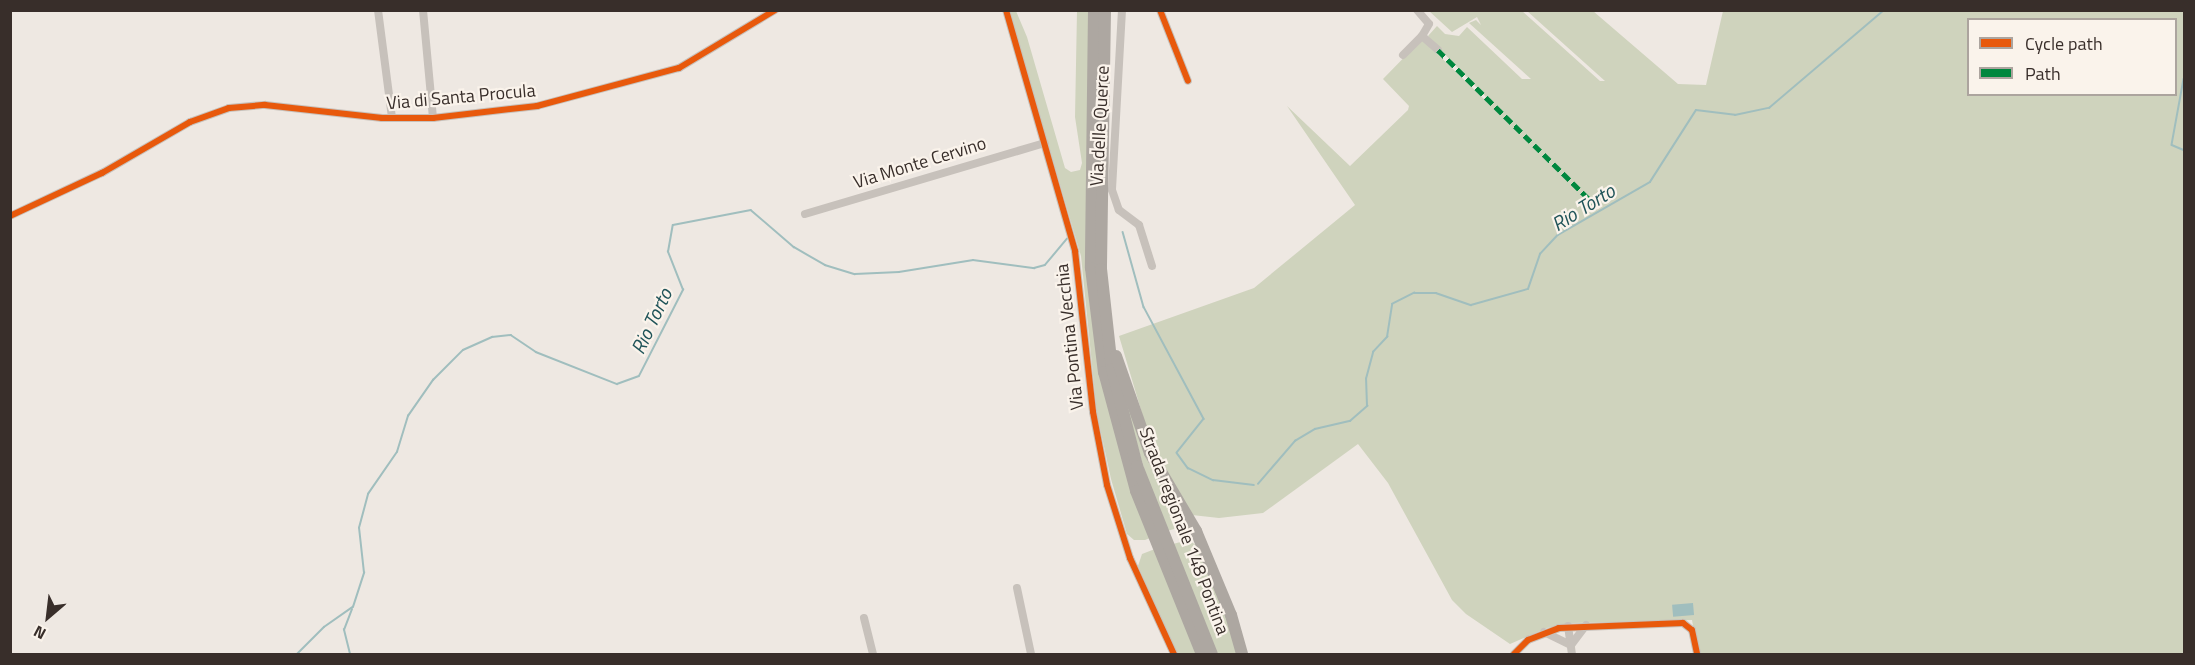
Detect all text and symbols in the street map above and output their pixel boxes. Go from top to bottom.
legend [1967,18,2177,96]
text: Cycle path [2025,30,2103,57]
text: Path [2025,60,2061,87]
street label: Via delle Querce [1086,65,1114,187]
street label: Via di Santa Procula [386,80,536,114]
street label: Via Monte Cervino [851,133,989,193]
water label: Rio Torto [1547,178,1619,236]
street label: Via Pontina Vecchia [1052,263,1088,411]
water label: Rio Torto [625,284,677,358]
street label: Strada regionale 148 Pontina [1134,424,1234,638]
north arrow [18,587,78,647]
text: N [29,620,50,646]

